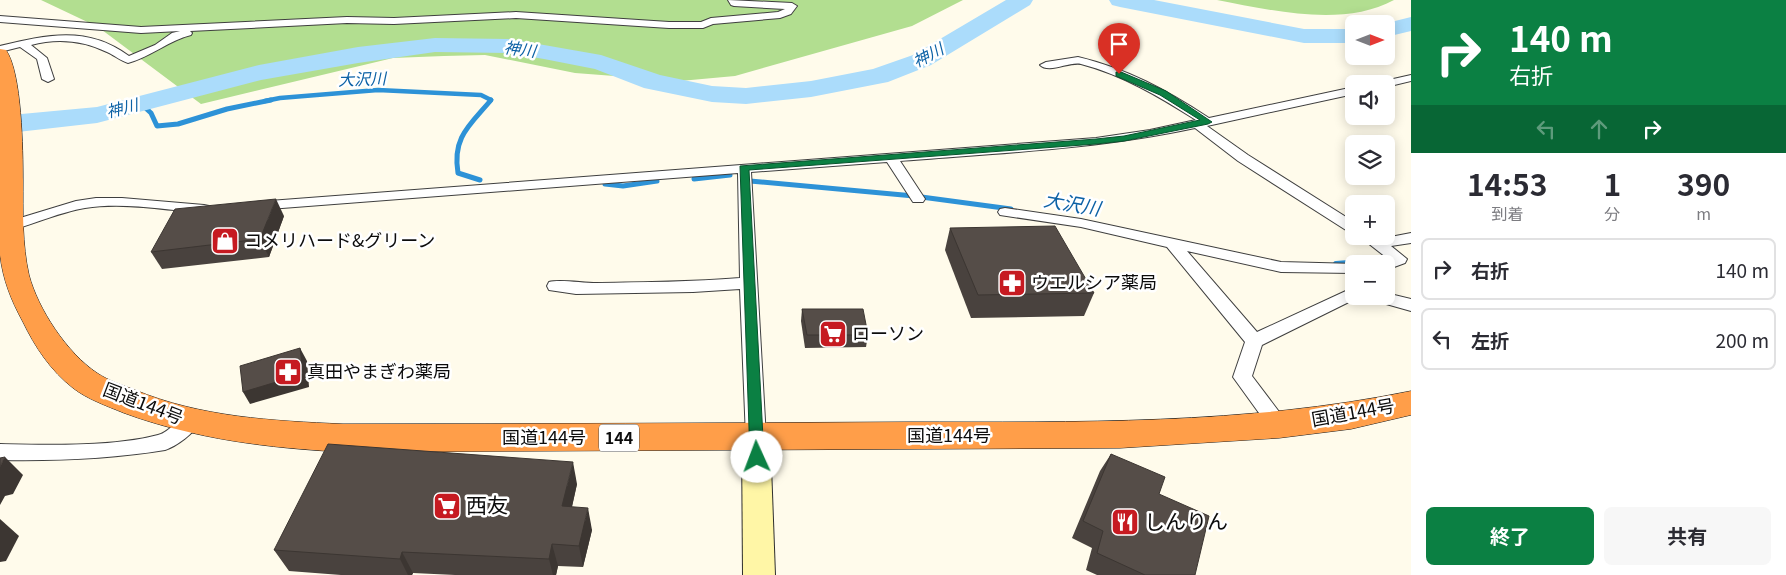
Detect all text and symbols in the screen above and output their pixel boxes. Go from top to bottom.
text: 140 m [1509,11,1613,62]
north arrow [1345,15,1395,65]
map controls [1345,15,1395,305]
icon: right [1426,20,1491,85]
pin [1098,23,1140,74]
icon: arrive [1105,30,1133,58]
water label: 神川 [503,34,539,62]
water label: 神川 [908,35,949,72]
text: 右折 [1509,58,1553,90]
water label: 大沢川 [338,65,388,91]
button: sound [1345,75,1395,125]
water label: 神川 [103,91,142,123]
icon: left [1532,115,1560,143]
icon: ahead [1585,115,1613,143]
icon: right [1638,115,1666,143]
button: layers [1345,135,1395,185]
text: 14:53 [1467,161,1547,205]
text: 1 [1603,161,1621,205]
text: 390 [1677,161,1730,205]
water label: 大沢川 [1042,184,1105,221]
button: + [1345,195,1395,245]
text: 到着 [1491,201,1523,225]
text: 分 [1604,201,1620,225]
text: m [1696,201,1711,225]
shop icon: コメリハード&グリーン [210,226,240,256]
place label: コメリハード&グリーン [244,226,435,252]
button: − [1345,255,1395,305]
icon: right [1428,255,1456,283]
text: 右折 [1471,256,1509,283]
text: 140 m [1716,256,1769,283]
pharmacy icon: ウエルシア薬局 [997,268,1027,298]
place label: ウエルシア薬局 [1031,268,1157,294]
supermarket icon: ローソン [818,319,848,349]
place label: ローソン [852,319,924,345]
icon: left [1428,325,1456,353]
text: 左折 [1471,326,1509,353]
text: 200 m [1716,326,1769,353]
pharmacy icon: 真田やまぎわ薬局 [273,357,303,387]
place label: 真田やまぎわ薬局 [307,357,451,383]
street label: 国道144号 [100,375,188,429]
street label: 国道144号 [1309,391,1396,431]
street label: 国道144号 [907,421,991,447]
street label: 国道144号 [502,423,586,449]
road number: 144 [599,424,639,452]
position arrow [730,430,782,482]
place label: 西友 [466,489,508,519]
supermarket icon: 西友 [432,491,462,521]
place label: しんりん [1144,505,1228,535]
restaurant icon: しんりん [1110,507,1140,537]
button: 終了 [1426,507,1594,565]
button: 共有 [1604,507,1771,565]

